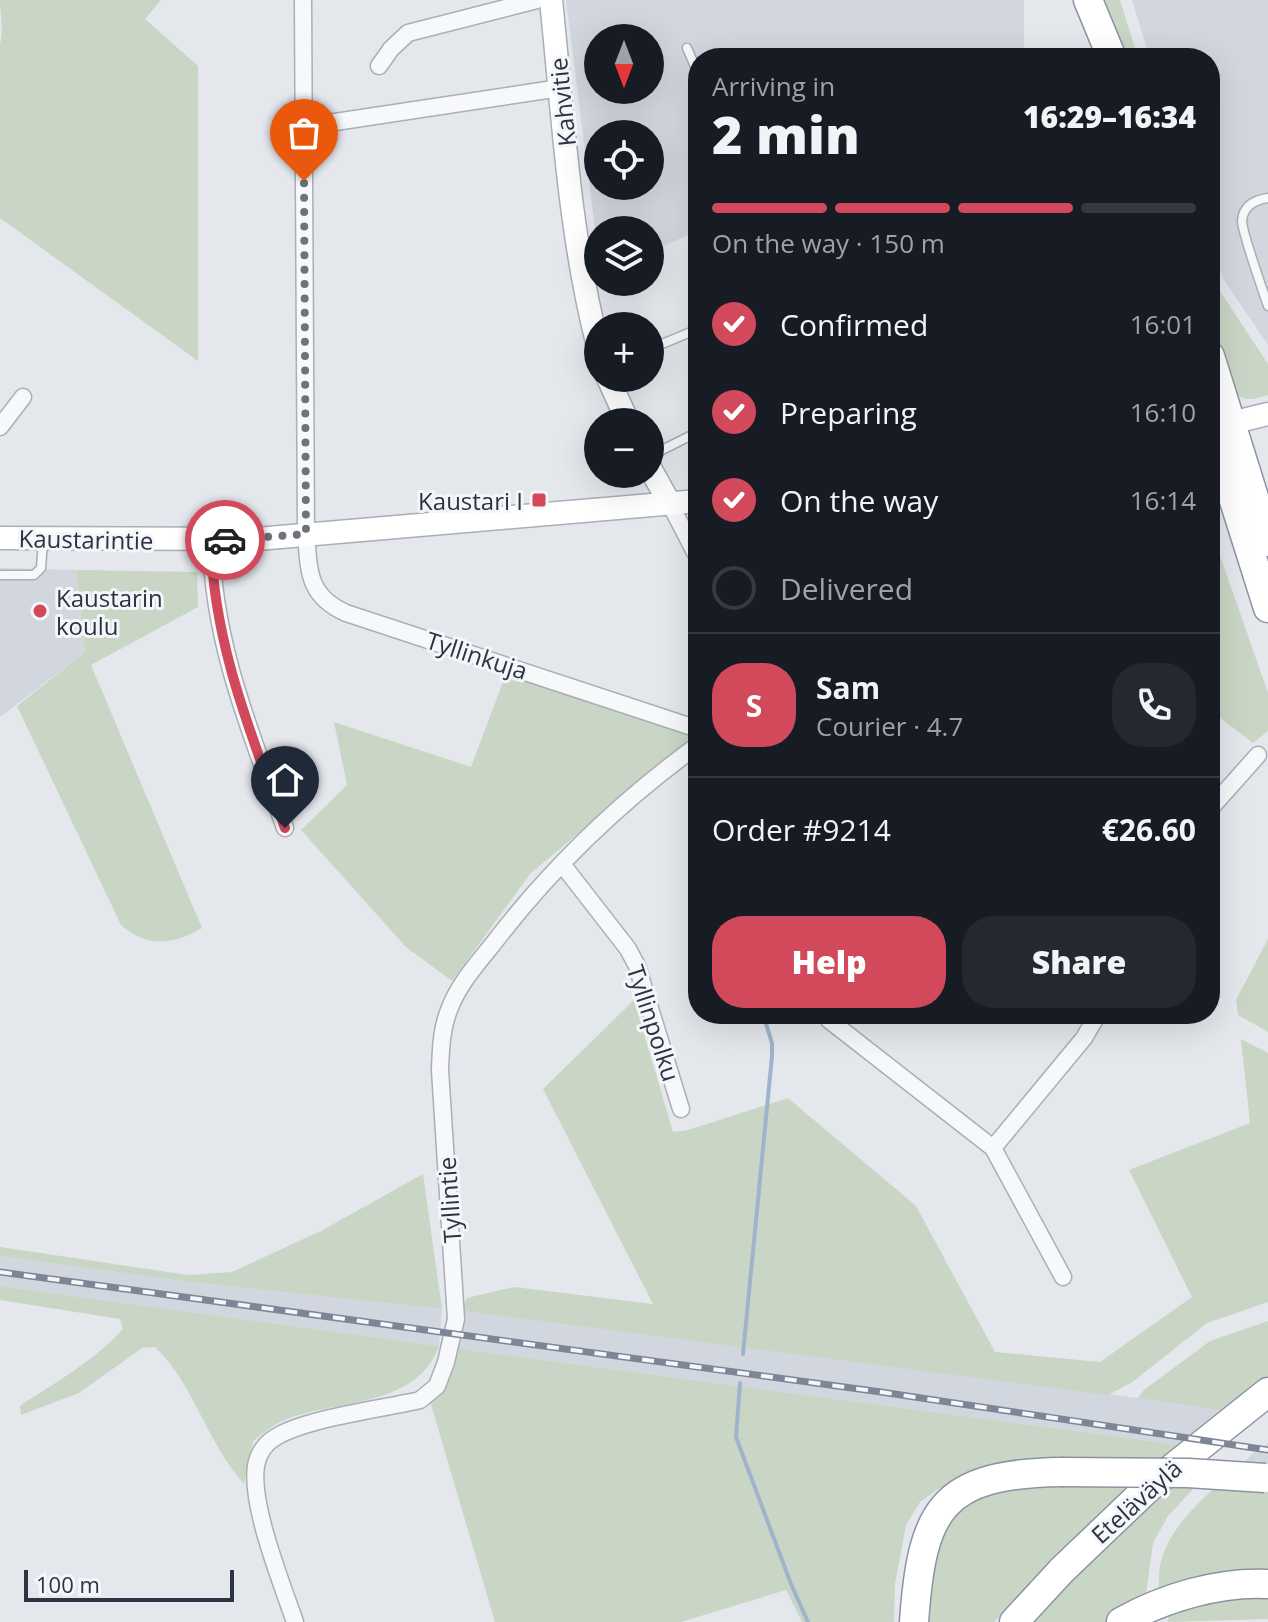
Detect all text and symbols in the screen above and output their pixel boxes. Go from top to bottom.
north arrow [584,24,664,104]
map controls [584,24,664,488]
street label: Kahvitie [541,56,583,148]
text: Arriving in [712,68,835,104]
text: 16:29–16:34 [1023,96,1196,137]
text: 2 min [712,98,860,169]
pin [270,99,338,181]
icon: bag [282,111,326,155]
button: locate [584,120,664,200]
button: layers [584,216,664,296]
text: On the way · 150 m [712,225,945,261]
icon: check [712,302,756,346]
text: Confirmed [780,304,928,345]
text: 16:01 [1130,306,1196,342]
button: + [584,312,664,392]
icon: check [712,390,756,434]
text: Preparing [780,392,917,433]
text: 16:10 [1130,394,1196,430]
button: − [584,408,664,488]
icon: check [712,478,756,522]
text: On the way [780,480,938,521]
text: 16:14 [1130,482,1196,518]
place label: Kaustari I [418,484,523,517]
marker: Kaustari I [530,491,548,509]
courier [185,500,265,580]
icon: car [203,518,247,562]
street label: Kaustarintie [18,521,154,557]
text: Delivered [780,568,913,609]
place label: Kaustarin koulu [56,581,163,642]
marker: Kaustarin koulu [31,602,49,620]
street label: Tyllinkuja [422,623,532,687]
button: phone [1112,663,1196,747]
text: Sam [816,667,880,708]
text: S [746,685,762,726]
text: Courier · 4.7 [816,708,963,744]
pin [251,746,319,828]
icon: home [263,758,307,802]
text: Order #9214 [712,809,891,850]
text: €26.60 [1102,809,1196,850]
button: Help [712,916,946,1008]
button: Share [962,916,1196,1008]
street label: Tyllinpolku [620,961,688,1085]
street label: Tyllintie [430,1156,468,1244]
street label: Eteläväylä [1084,1451,1188,1551]
scale bar [24,1566,234,1602]
text: 100 m [36,1569,100,1599]

